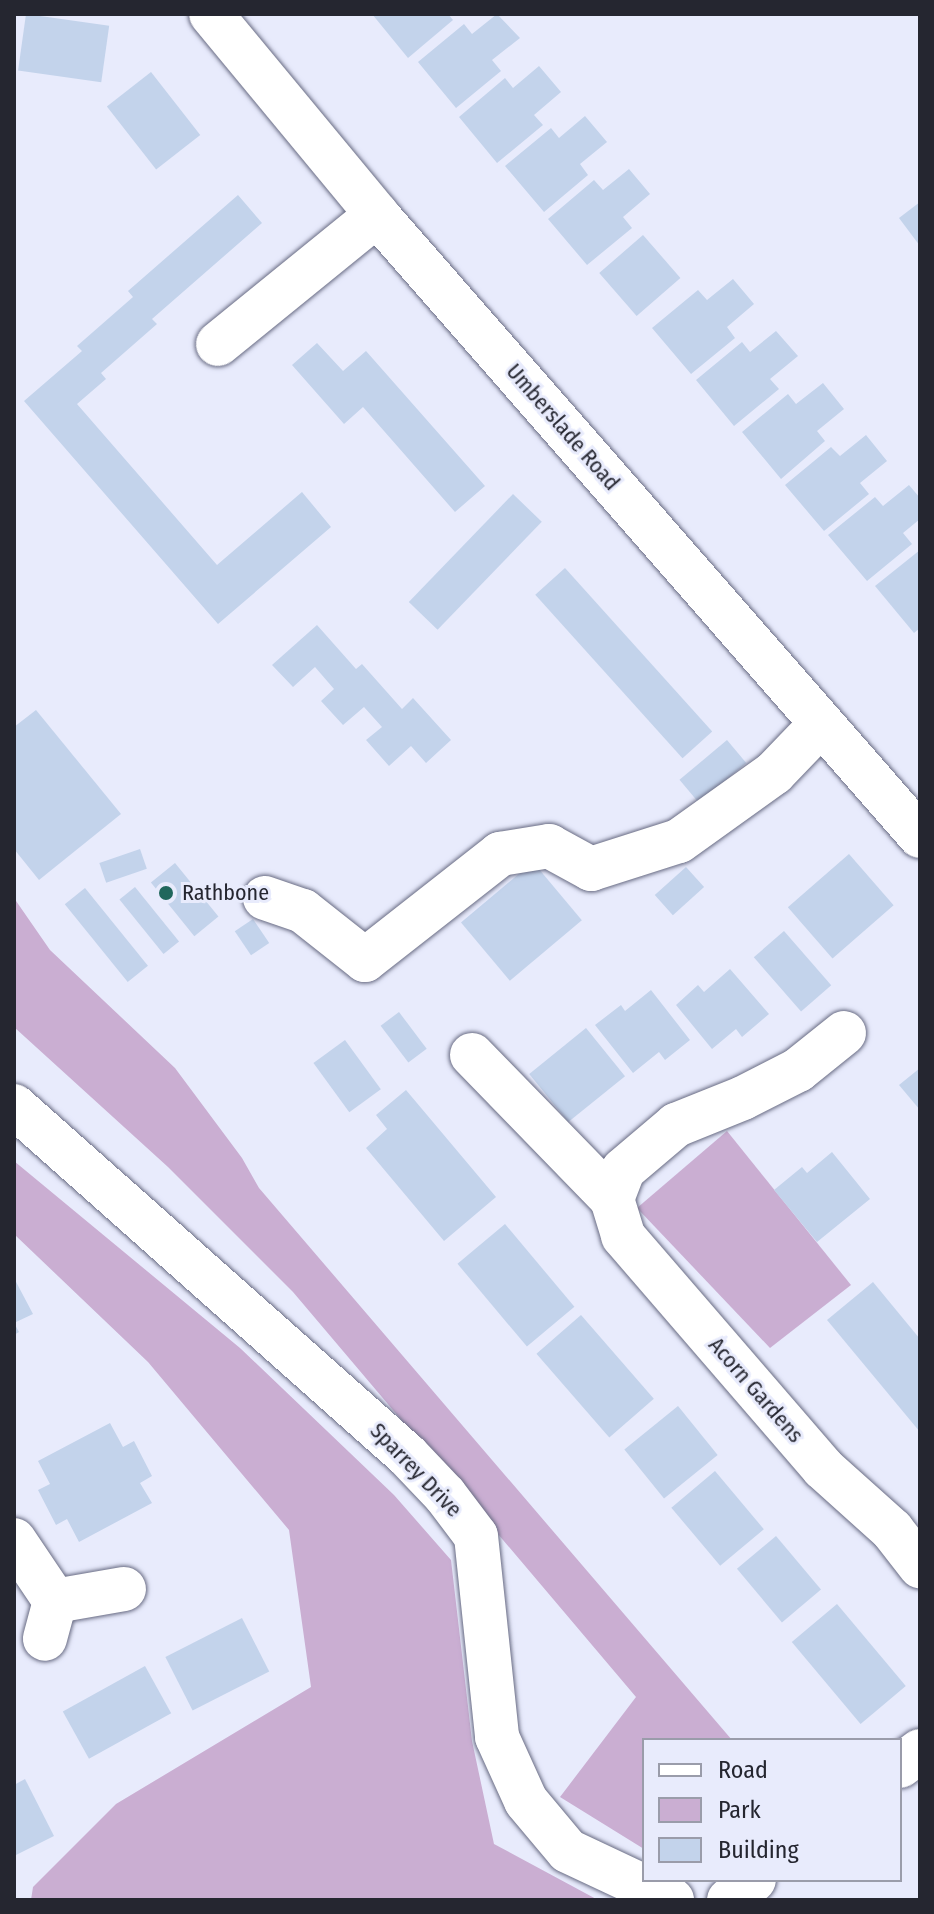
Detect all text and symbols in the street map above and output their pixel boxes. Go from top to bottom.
street label: Umberslade Road [501,358,625,496]
place label: Rathbone [182,880,269,906]
marker: Rathbone [157,884,175,902]
street label: Acorn Gardens [703,1332,809,1448]
street label: Sparrey Drive [365,1418,467,1522]
legend [642,1738,902,1882]
text: Road [718,1756,768,1784]
text: Park [718,1796,761,1824]
text: Building [718,1836,799,1864]

